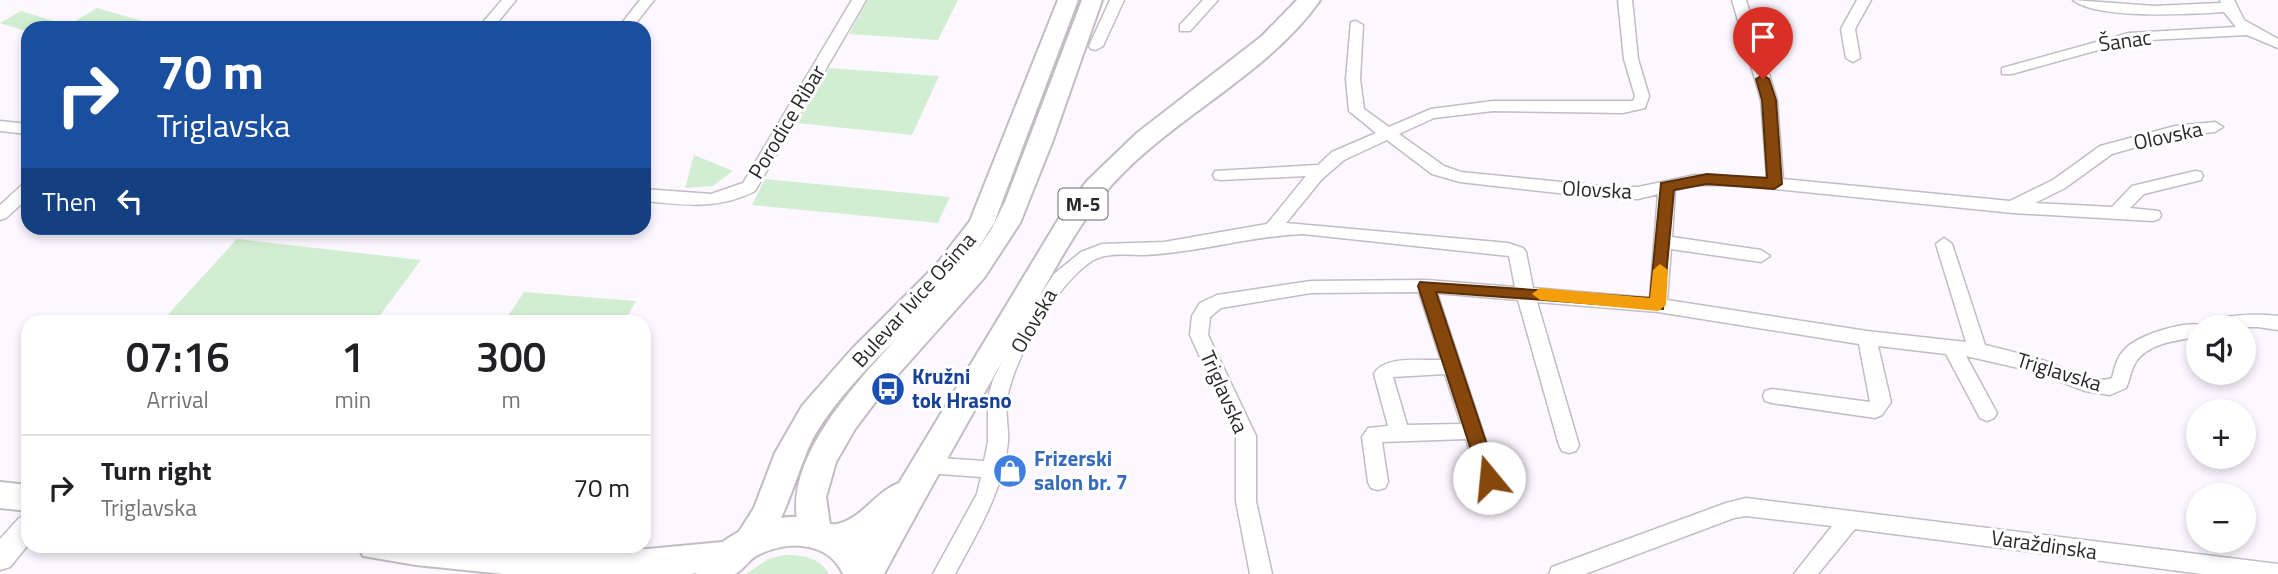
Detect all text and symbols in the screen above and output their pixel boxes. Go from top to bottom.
pin [1733,7,1793,79]
icon: arrive [1744,18,1782,56]
street label: Šanac [2096,20,2153,60]
text: 70 m [157,33,264,108]
icon: right [42,49,133,140]
street label: Porodice Ribar [739,58,833,185]
text: Triglavska [157,101,290,149]
street label: Olovska [2130,112,2206,158]
street label: Olovska [1561,171,1633,207]
text: Then [42,182,97,221]
icon: left [111,182,149,220]
road number: M-5 [1058,188,1108,220]
street label: Bulevar Ivice Osima [844,224,983,374]
street label: Olovska [1002,282,1065,359]
map controls [2186,315,2256,553]
button: sound [2186,315,2256,385]
text: 07:16 [126,324,230,388]
text: 1 [341,324,365,388]
text: 300 [476,324,546,388]
street label: Triglavska [2013,343,2106,399]
street label: Triglavska [1193,345,1258,438]
place label: Kružni tok Hrasno [912,360,1012,416]
bus stop icon: Kružni tok Hrasno [869,370,907,408]
text: Arrival [147,382,209,417]
text: min [334,382,371,417]
text: m [501,382,521,417]
button: + [2186,399,2256,469]
position arrow [1452,441,1526,515]
place label: Frizerski salon br. 7 [1034,442,1128,498]
text: Turn right [101,451,212,490]
shop icon: Frizerski salon br. 7 [991,452,1029,490]
text: 70 m [573,468,630,507]
icon: right [42,469,80,507]
button: − [2186,483,2256,553]
text: Triglavska [101,490,197,525]
street label: Varaždinska [1989,521,2100,567]

